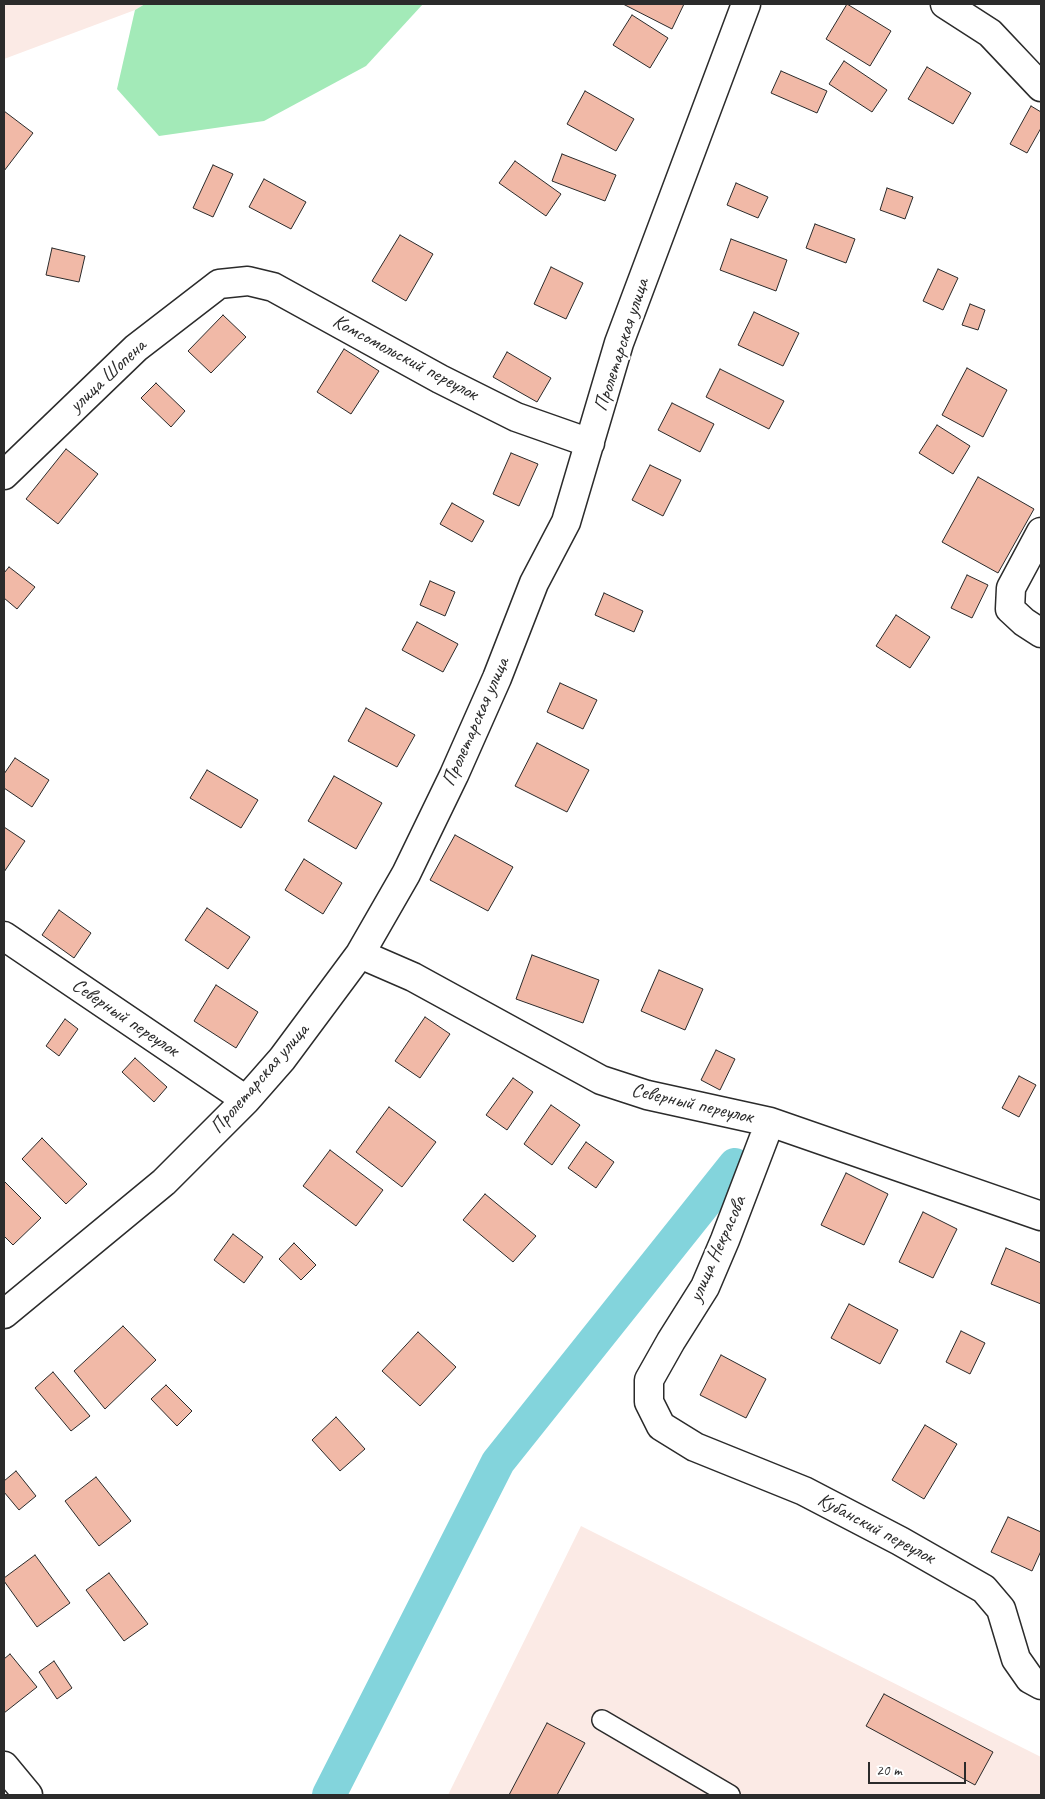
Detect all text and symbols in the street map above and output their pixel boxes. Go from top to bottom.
street label: Пролетарская улица [589,276,655,414]
street label: Комсомольский переулок [328,310,482,406]
street label: улица Шопена [65,334,151,418]
street label: Пролетарская улица [437,654,515,790]
street label: Северный переулок [67,973,183,1063]
street label: Пролетарская улица [206,1019,314,1139]
street label: Северный переулок [629,1078,755,1130]
street label: улица Некрасова [684,1192,752,1306]
street label: Кубанский переулок [813,1488,939,1570]
scale bar [870,1752,968,1784]
text: 20 m [876,1761,902,1780]

